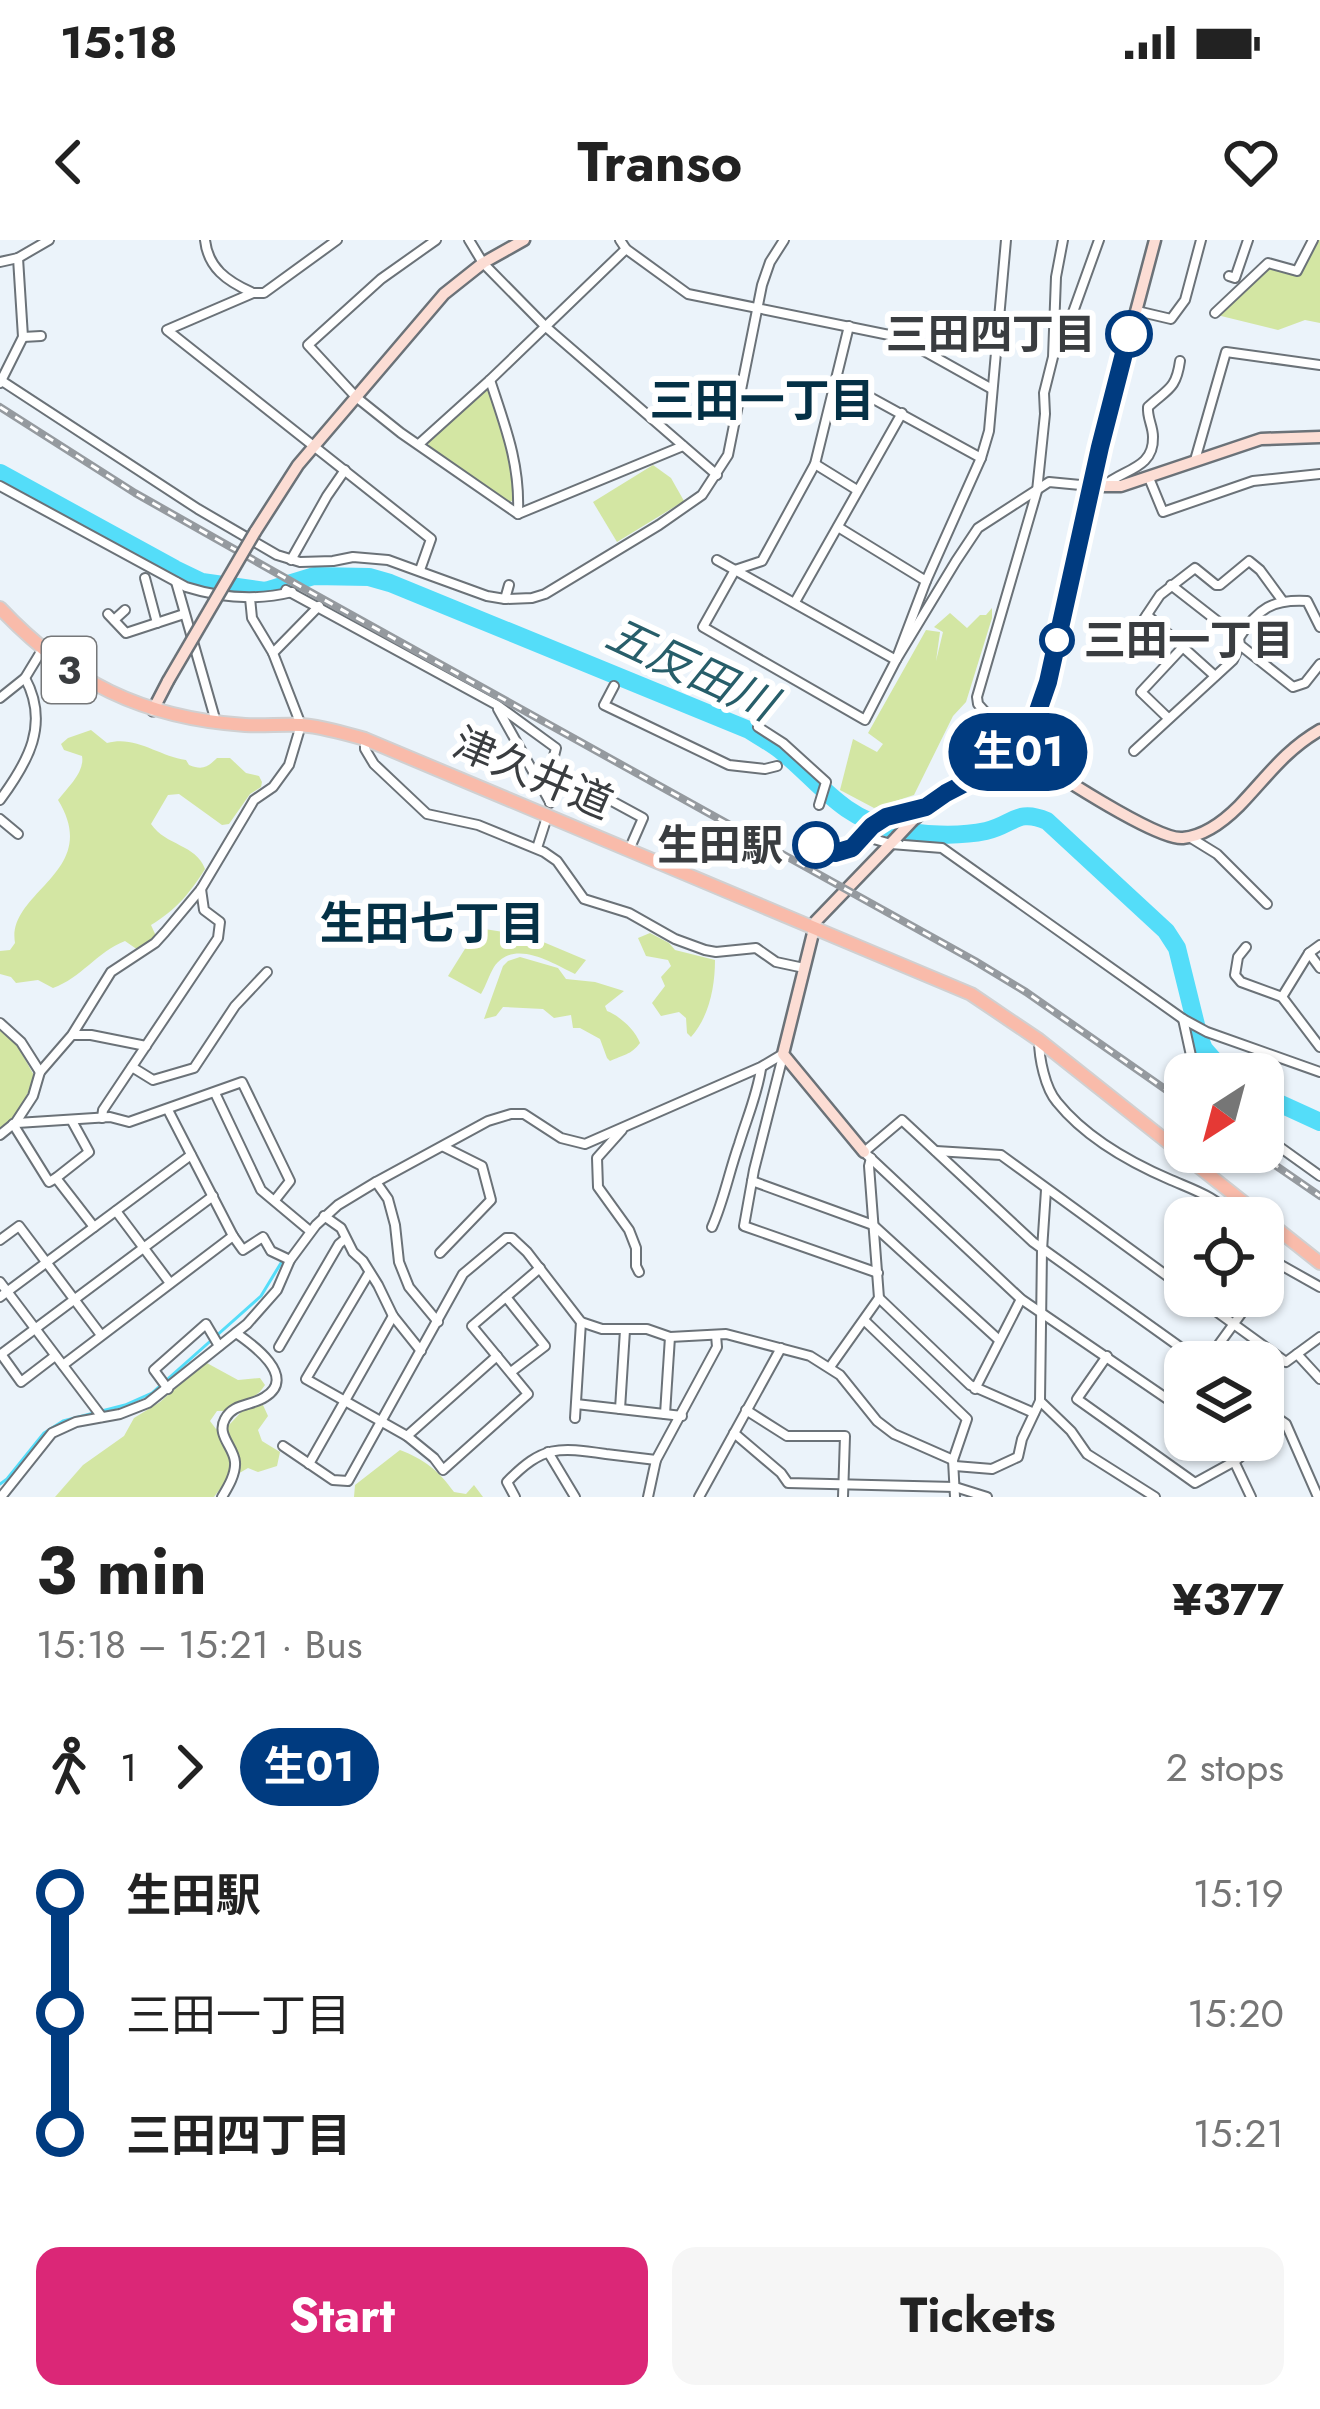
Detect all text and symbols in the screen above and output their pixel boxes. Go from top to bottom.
text: 15:18 [60,10,178,75]
text: Transo [578,123,742,201]
icon: back [36,129,102,195]
icon: heart [1218,129,1284,195]
place label: 三田四丁目 [886,304,1096,365]
marker: 三田四丁目 [1107,312,1151,356]
district label: 三田一丁目 [649,368,875,433]
water label: 五反田川 [596,602,790,738]
place label: 三田一丁目 [1084,610,1294,671]
marker: 三田一丁目 [1041,624,1073,656]
road number: 3 [42,637,96,703]
street label: 津久井道 [444,712,622,834]
line badge: 生01 [949,713,1087,791]
text: 生01 [972,721,1064,782]
place label: 生田駅 [657,815,783,876]
marker: 生田駅 [794,823,838,867]
district label: 生田七丁目 [319,891,545,956]
north arrow [1164,1053,1284,1173]
map controls [1164,1053,1284,1461]
button: locate [1164,1197,1284,1317]
button: layers [1164,1341,1284,1461]
text: 3 min [36,1523,207,1619]
text: ¥377 [1172,1567,1284,1632]
text: 15:18 – 15:21 · Bus [36,1616,362,1673]
icon: walk [36,1734,102,1800]
icon: forward [156,1734,222,1800]
text: 生01 [264,1736,355,1797]
text: 1 [120,1739,138,1796]
text: 2 stops [1166,1739,1284,1796]
text: 生田駅 [126,1863,261,1928]
text: 15:19 [1193,1865,1284,1922]
text: 三田一丁目 [126,1983,351,2048]
text: 15:20 [1187,1985,1284,2042]
text: 三田四丁目 [126,2103,351,2168]
text: 15:21 [1193,2105,1284,2162]
button: Start [36,2247,648,2385]
button: Tickets [672,2247,1284,2385]

